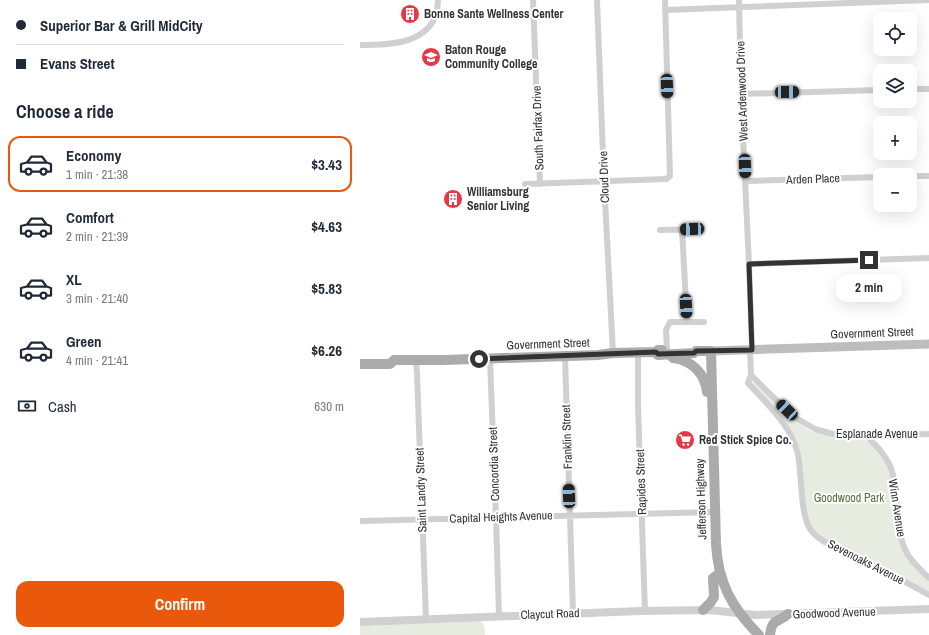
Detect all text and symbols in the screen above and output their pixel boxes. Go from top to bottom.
building icon: Bonne Sante Wellness Center [399,3,421,25]
place label: Bonne Sante Wellness Center [424,6,563,22]
map controls [873,12,917,212]
button: locate [873,12,917,56]
text: Superior Bar & Grill MidCity [40,15,203,36]
street label: West Ardenwood Drive [732,41,752,141]
place label: Baton Rouge Community College [445,42,538,72]
school or university icon: Baton Rouge Community College [420,46,442,68]
text: Evans Street [40,53,115,74]
button: layers [873,64,917,108]
car [661,74,673,98]
street label: South Fairfax Drive [529,85,547,171]
car [775,86,799,98]
text: Choose a ride [16,99,114,124]
button: + [873,116,917,160]
text: Economy [66,145,121,166]
icon: car [18,146,54,182]
street label: Cloud Drive [595,151,613,203]
text: $3.43 [311,154,342,175]
car [739,154,751,178]
text: 1 min · 21:38 [66,166,128,183]
button: − [873,168,917,212]
street label: Arden Place [785,170,840,188]
place label: Williamsburg Senior Living [467,184,529,214]
building icon: Williamsburg Senior Living [442,188,464,210]
text: Comfort [66,207,114,228]
icon: car [18,208,54,244]
text: $4.63 [311,216,342,237]
car [680,223,704,235]
text: 2 min · 21:39 [66,228,128,245]
route end [860,251,878,269]
text: XL [66,269,82,290]
icon: car [18,270,54,306]
callout: 2 min [836,274,902,302]
text: $5.83 [311,278,342,299]
text: 2 min [855,279,883,296]
text: 3 min · 21:40 [66,290,128,307]
car [679,294,693,318]
street label: Government Street [830,324,914,342]
text: Green [66,331,102,352]
icon: car [18,332,54,368]
street label: Government Street [506,335,590,353]
text: $6.26 [311,340,342,361]
route start [470,350,488,368]
text: 4 min · 21:41 [66,352,128,369]
icon: cash [16,395,38,417]
text: Cash [48,396,77,417]
car [774,397,800,423]
text: 630 m [314,398,344,415]
street label: Franklin Street [558,404,576,470]
street label: Concordia Street [485,426,503,501]
street label: Esplanade Avenue [836,426,918,442]
supermarket icon: Red Stick Spice Co. [674,429,696,451]
place label: Red Stick Spice Co. [699,432,792,448]
street label: Saint Landry Street [412,447,430,533]
street label: Rapides Street [632,449,650,515]
street label: Jefferson Highway [692,458,710,540]
street label: Winn Avenue [885,478,909,538]
car [563,484,575,508]
park label: Goodwood Park [814,490,884,506]
street label: Capital Heights Avenue [449,507,553,527]
street label: Sevenoaks Avenue [825,536,907,588]
button: Confirm [16,581,344,627]
street label: Goodwood Avenue [792,604,876,622]
street label: Claycut Road [520,605,580,623]

